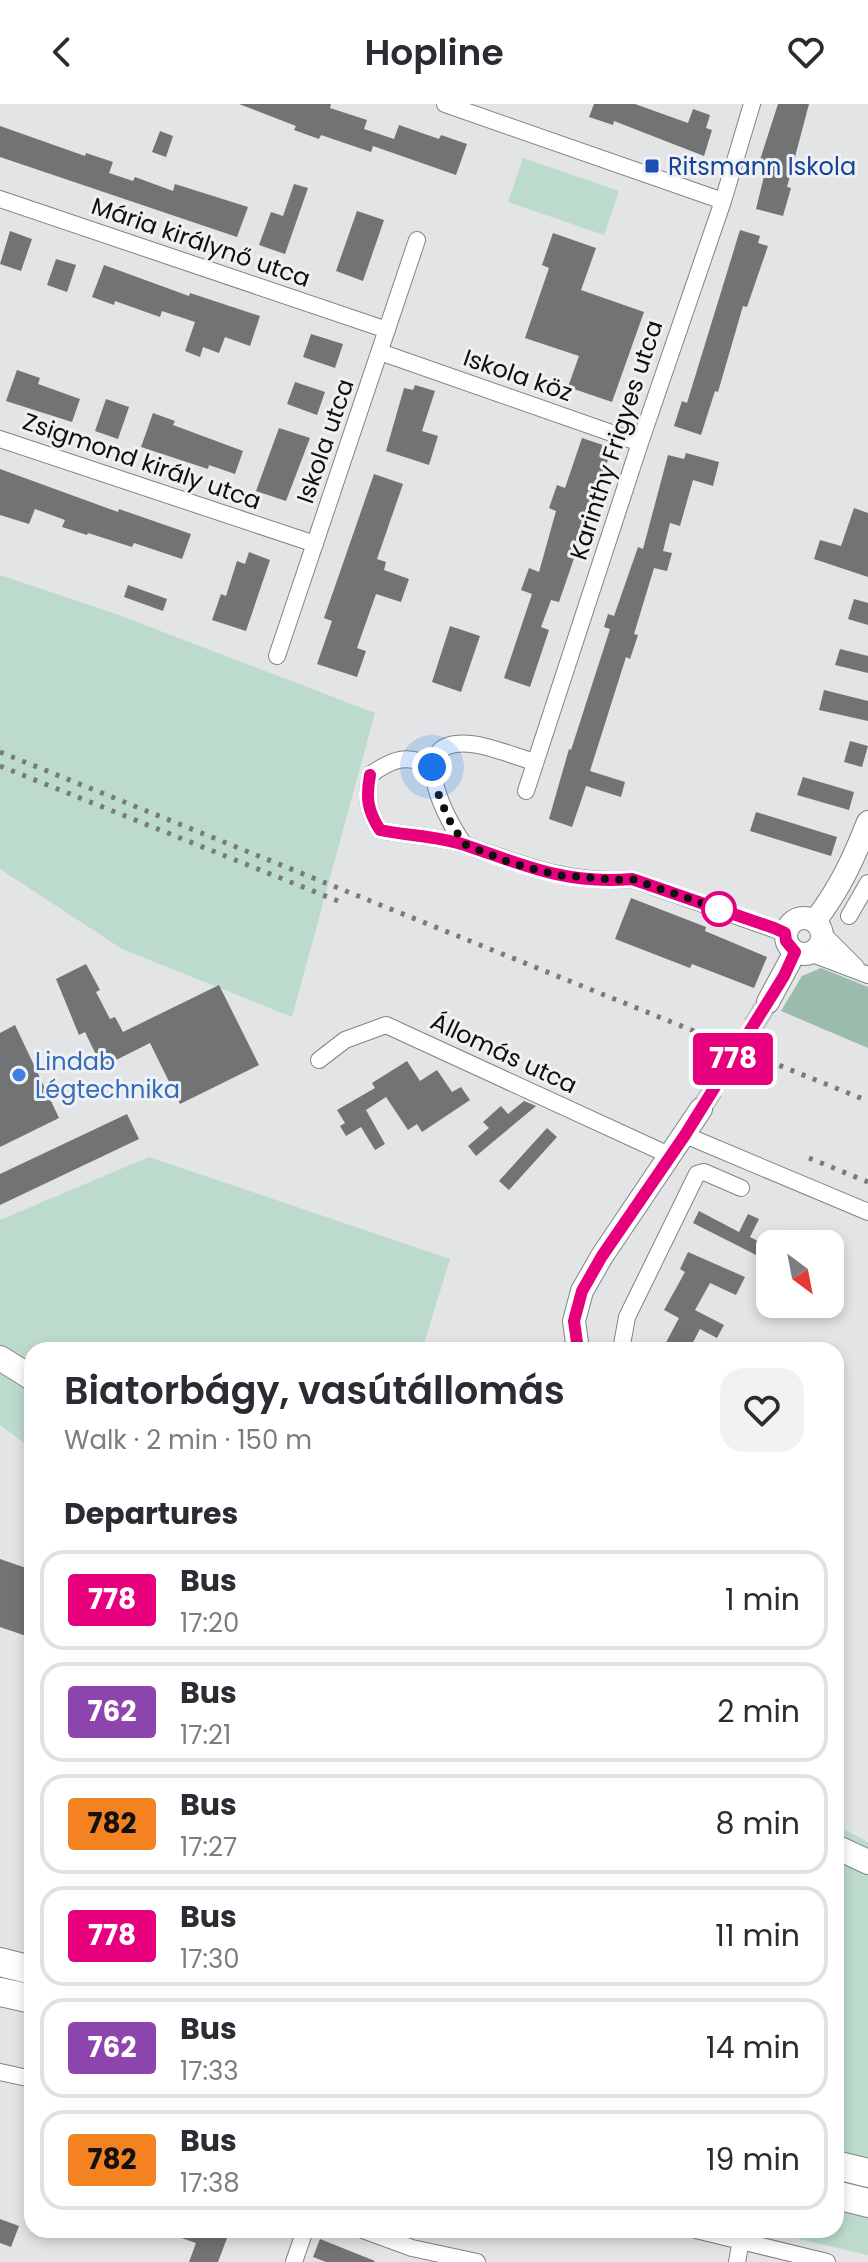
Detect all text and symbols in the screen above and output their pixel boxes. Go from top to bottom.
text: Hopline [364,27,504,78]
icon: back [40,30,84,74]
icon: heart [784,30,828,74]
place label: Ritsmann Iskola [668,150,856,183]
marker: Ritsmann Iskola [643,157,661,175]
street label: Mária királynő utca [87,189,315,295]
street label: Karinthy Frigyes utca [562,316,670,564]
street label: Iskola köz [459,341,577,409]
street label: Iskola utca [288,374,362,508]
street label: Zsigmond király utca [18,405,266,517]
your location [412,747,452,787]
unlabelled marker [702,892,736,926]
street label: Állomás utca [425,1005,583,1101]
line badge: 778 [687,1033,779,1085]
text: 778 [709,1039,757,1078]
place label: Lindab Légtechnika [35,1045,180,1106]
marker: Lindab Légtechnika [10,1066,28,1084]
north arrow [756,1230,844,1318]
map controls [756,1230,844,1318]
text: Biatorbágy, vasútállomás [64,1364,565,1417]
button: heart [720,1368,804,1452]
text: Walk · 2 min · 150 m [64,1422,312,1458]
text: Departures [64,1492,238,1535]
text: Bus [180,1559,237,1602]
text: 1 min [725,1578,800,1621]
text: 778 [88,1580,136,1619]
text: 17:20 [180,1605,239,1641]
text: Bus [180,1671,237,1714]
text: 2 min [717,1690,800,1733]
text: 762 [88,1692,136,1731]
text: 17:21 [180,1717,231,1753]
text: Bus [180,1783,237,1826]
text: 8 min [716,1802,800,1845]
text: 782 [87,1804,137,1843]
text: 17:27 [180,1829,237,1865]
text: Bus [180,1895,237,1938]
text: 11 min [715,1914,800,1957]
text: 778 [88,1916,136,1955]
text: 17:30 [180,1941,240,1977]
text: Bus [180,2007,237,2050]
text: 14 min [706,2026,800,2069]
text: 762 [88,2028,136,2067]
text: 17:33 [180,2053,239,2089]
text: Bus [180,2119,237,2162]
text: 19 min [706,2138,800,2181]
text: 782 [87,2140,137,2179]
text: 17:38 [180,2165,240,2201]

